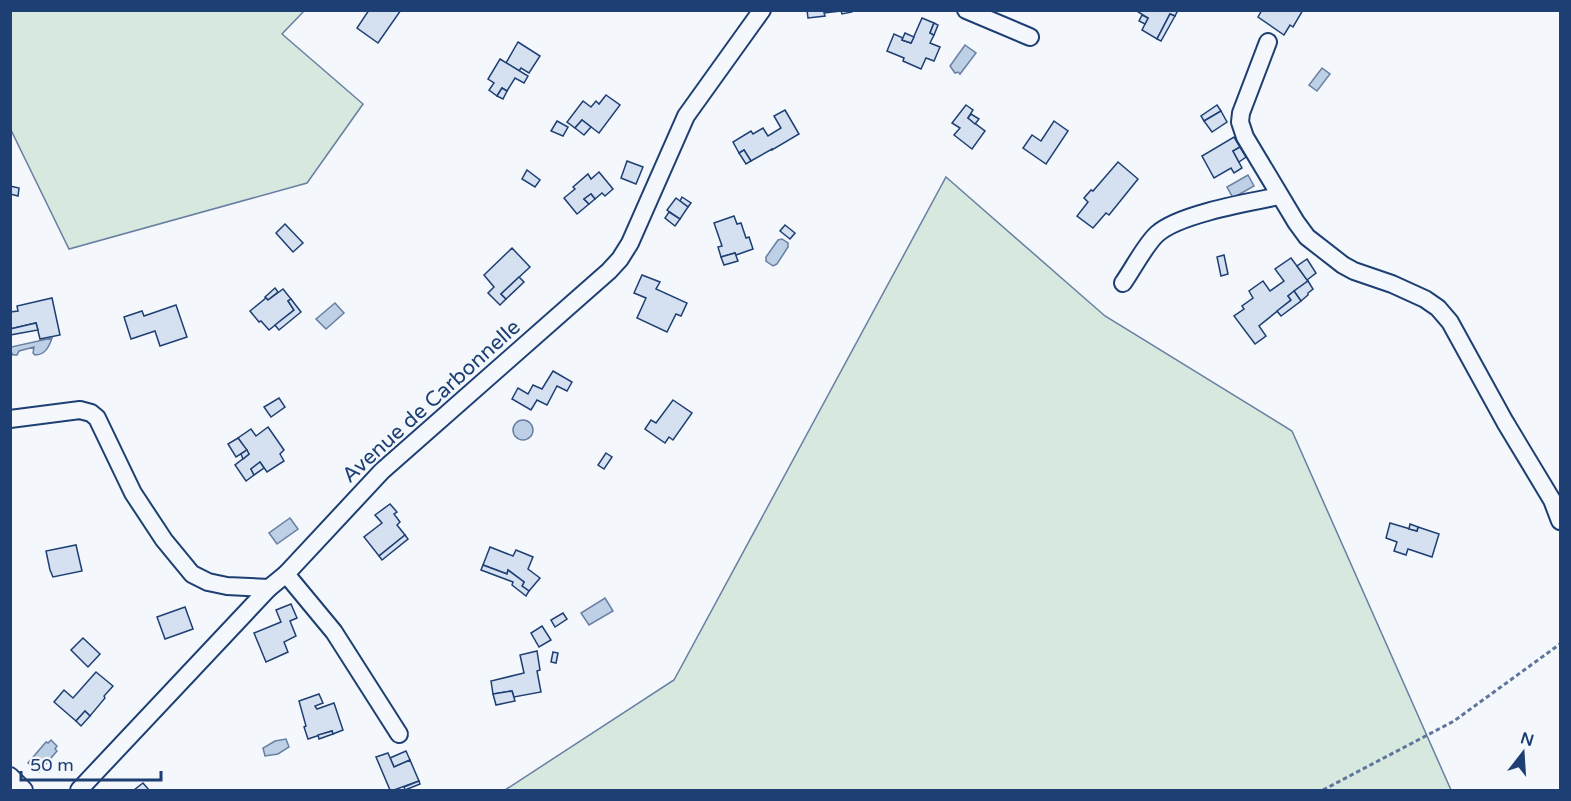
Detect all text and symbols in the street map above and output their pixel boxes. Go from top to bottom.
street label: Avenue de Carbonnelle [337,315,526,488]
north arrow [1493,723,1553,783]
text: N [1518,728,1536,751]
scale bar [21,744,160,782]
text: 50 m [30,754,74,776]

